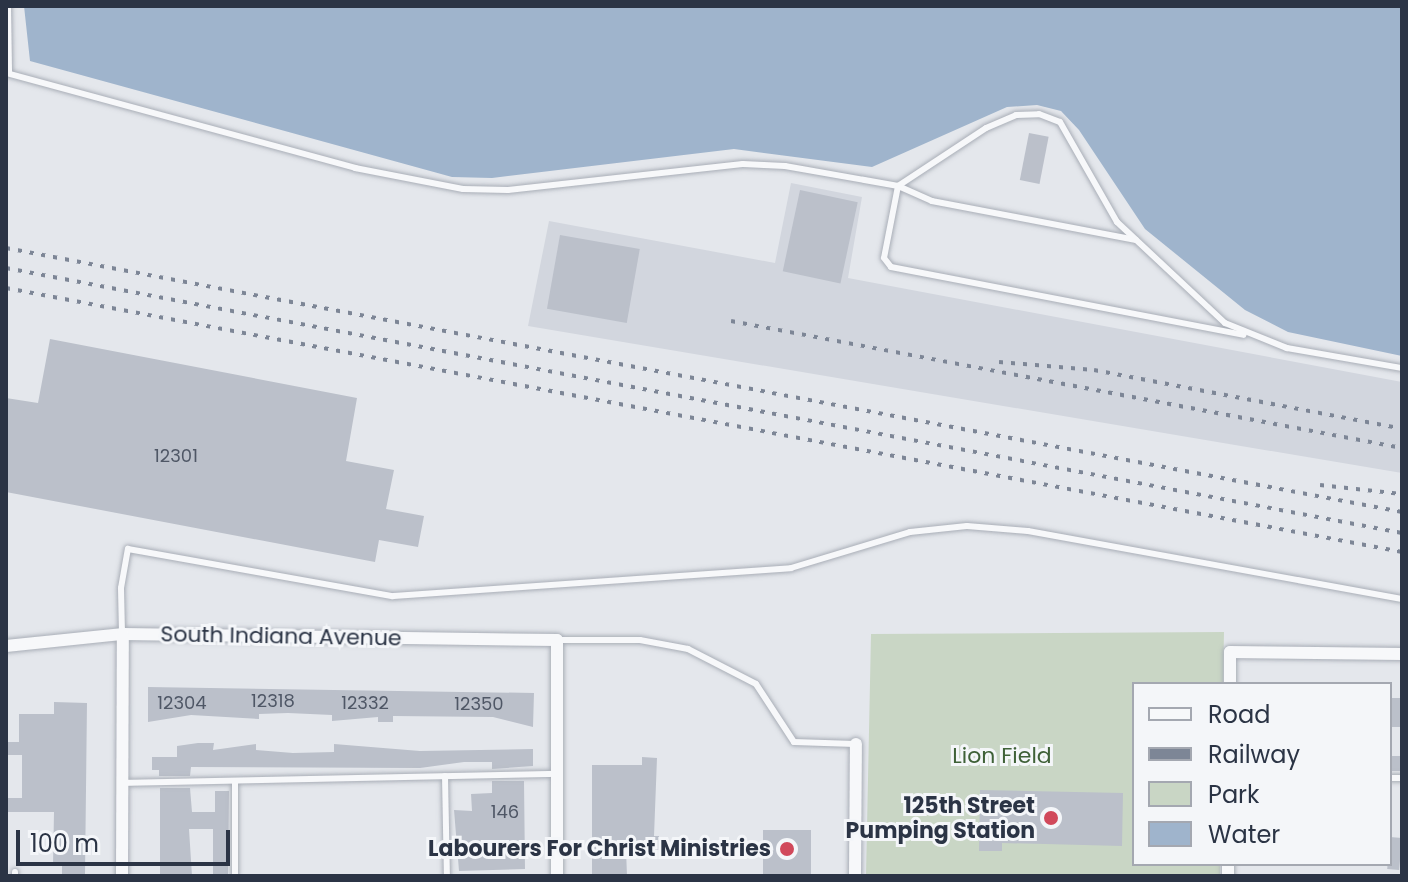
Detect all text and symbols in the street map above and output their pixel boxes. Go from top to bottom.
house number: 12301 [154,445,198,467]
street label: South Indiana Avenue [160,621,402,651]
legend [1132,682,1392,866]
house number: 12318 [251,690,295,712]
house number: 12304 [157,692,207,714]
house number: 12332 [341,692,389,714]
house number: 12350 [454,693,504,715]
text: Road [1208,698,1270,731]
text: Railway [1208,738,1300,771]
park label: Lion Field [952,743,1052,769]
text: Park [1208,778,1259,811]
place label: 125th Street Pumping Station [846,792,1035,844]
house number: 146 [491,801,519,823]
marker: 125th Street Pumping Station [1042,809,1060,827]
scale bar [20,814,234,864]
text: Water [1208,818,1280,851]
text: 100 m [30,827,99,860]
place label: Labourers For Christ Ministries [428,836,771,862]
marker: Labourers For Christ Ministries [778,840,796,858]

